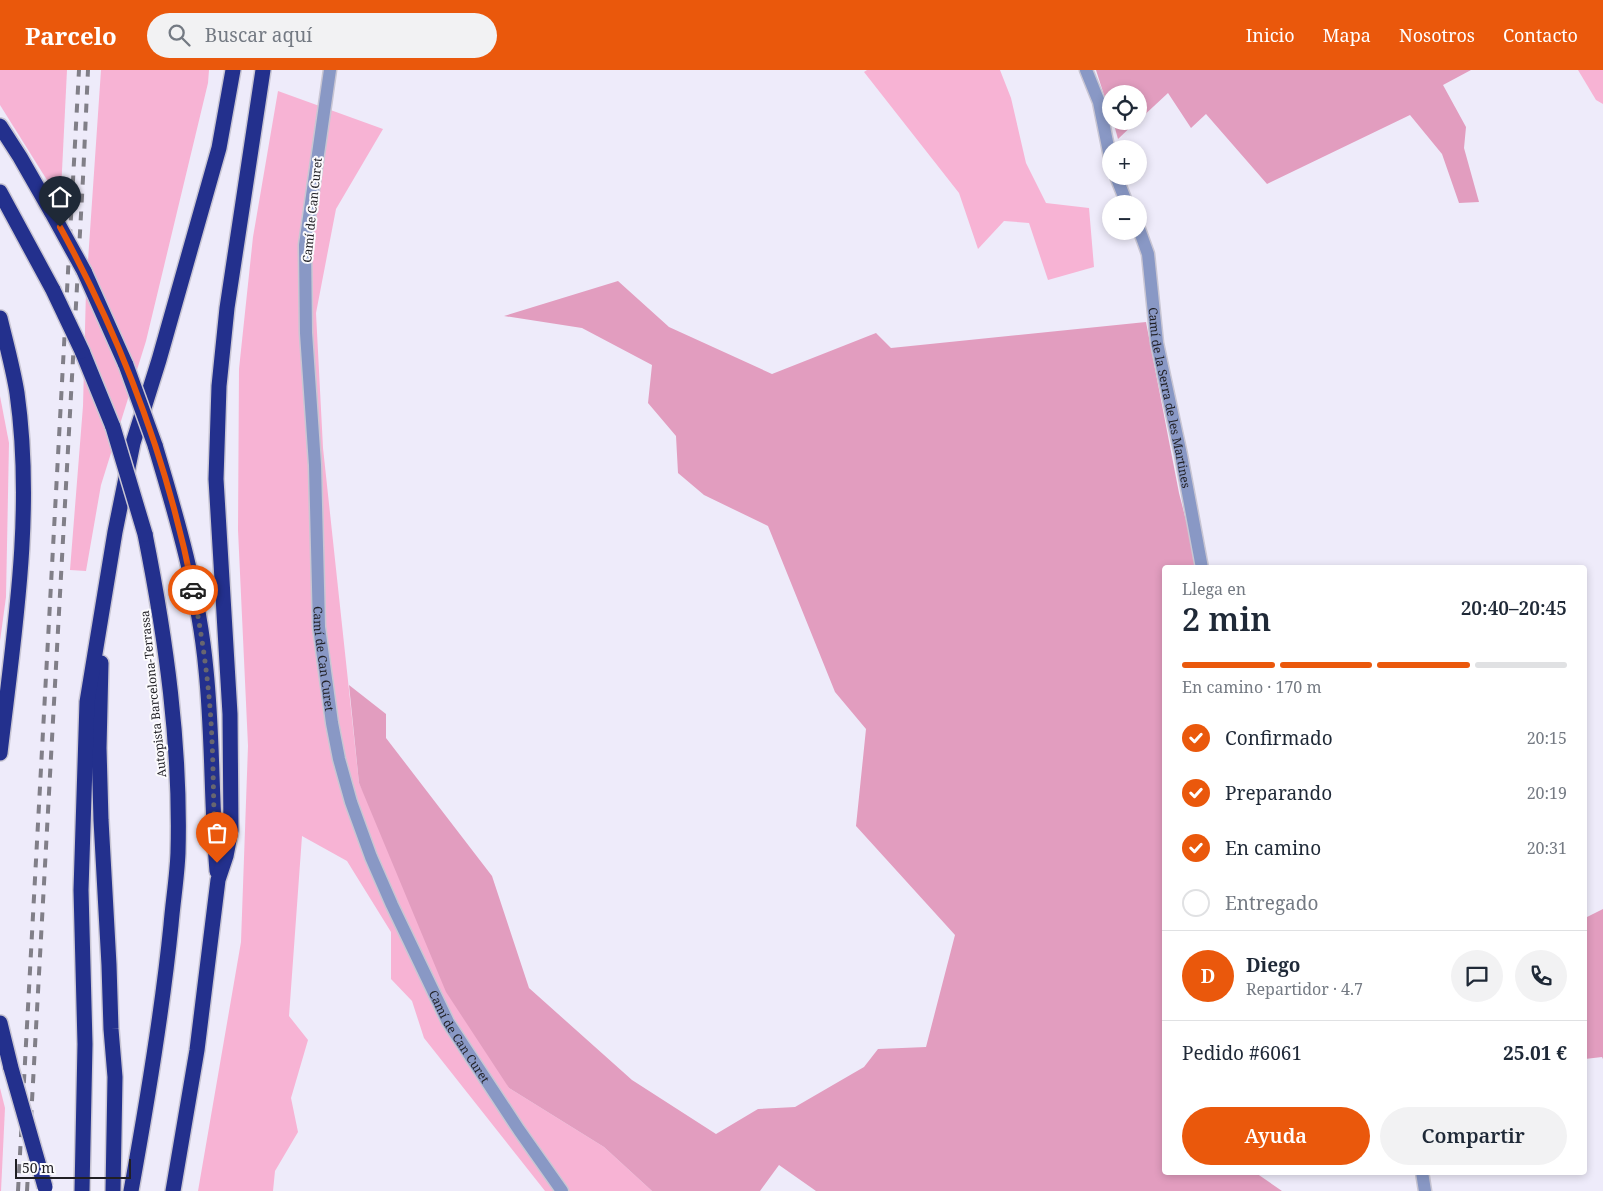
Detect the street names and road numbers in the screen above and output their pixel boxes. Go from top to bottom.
street label: Camí de Can Curet [298,157,326,263]
street label: Camí de la Serra de les Martines [1145,306,1195,489]
street label: Camí de Can Curet [310,606,339,712]
street label: Autopista Barcelona-Terrassa [136,609,170,778]
street label: Camí de Can Curet [425,987,494,1086]

